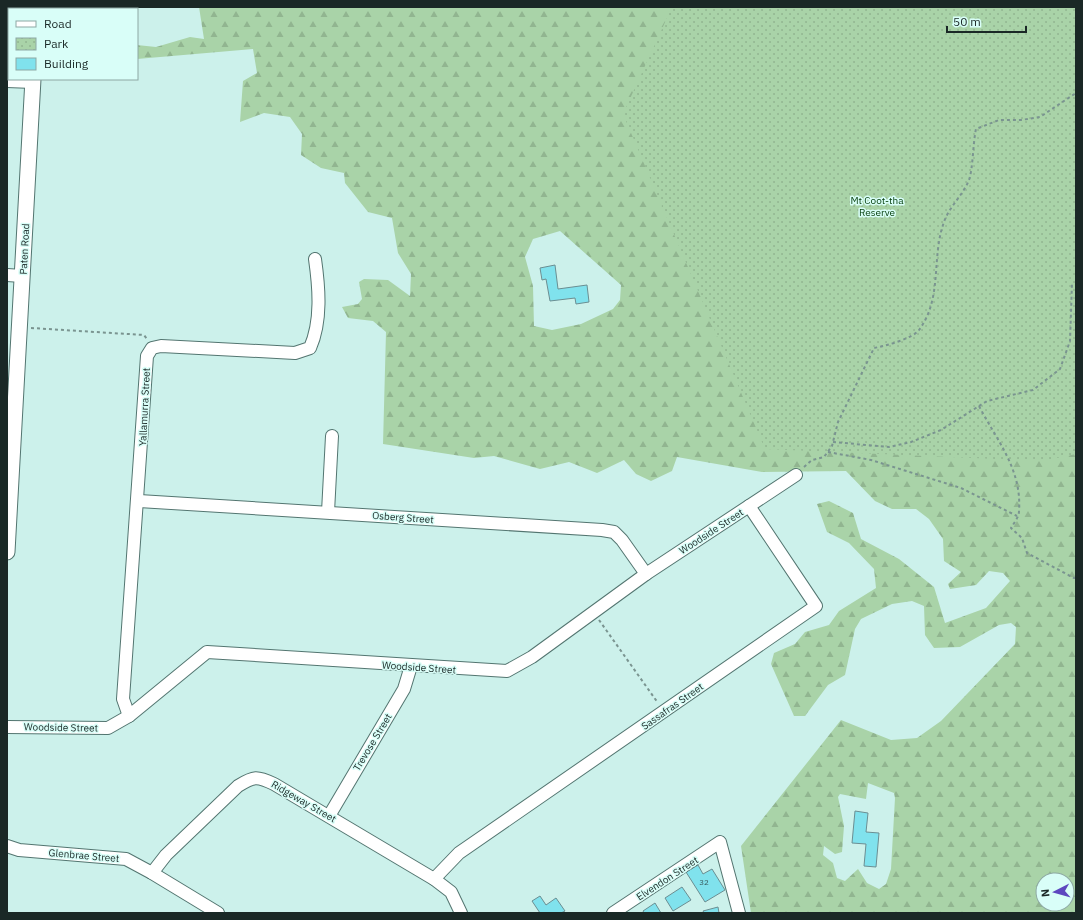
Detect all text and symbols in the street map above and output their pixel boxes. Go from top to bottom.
legend [8,8,138,80]
scale bar [947,8,1026,34]
text: 50 m [953,14,981,29]
text: Road [44,16,72,31]
text: Park [44,36,69,51]
text: Building [44,56,89,71]
park label: Mt Coot-tha Reserve [850,194,904,219]
street label: Paten Road [17,223,32,275]
street label: Yallamurra Street [136,367,153,446]
street label: Woodside Street [677,505,746,557]
street label: Osberg Street [372,509,435,526]
street label: Woodside Street [381,658,457,677]
street label: Sassafras Street [639,680,706,733]
street label: Trevose Street [350,711,395,773]
street label: Woodside Street [24,720,99,735]
street label: Ridgeway Street [269,778,339,826]
street label: Glenbrae Street [48,846,120,865]
street label: Elvendon Street [634,853,701,903]
north arrow [1035,872,1075,912]
house number: 32 [699,877,709,887]
text: N [1038,888,1052,898]

